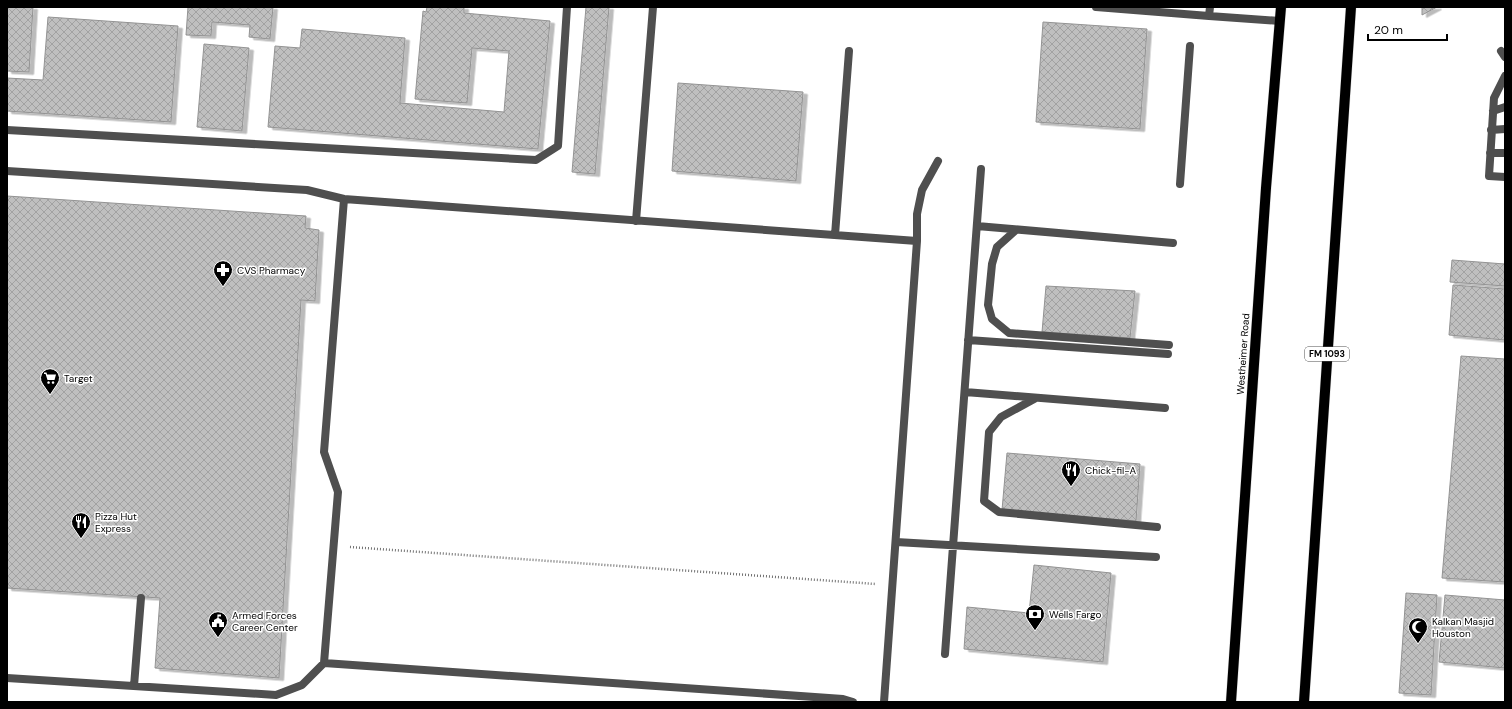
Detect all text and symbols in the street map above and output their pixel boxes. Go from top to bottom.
scale bar [1368,16,1447,42]
text: 20 m [1374,22,1403,38]
pharmacy icon: CVS Pharmacy [212,259,234,287]
place label: CVS Pharmacy [237,264,306,277]
street label: Westheimer Road [1234,313,1252,395]
road number: FM 1093 [1305,347,1349,361]
supermarket icon: Target [39,367,61,395]
place label: Target [64,372,93,385]
restaurant icon: Chick-fil-A [1060,459,1082,487]
place label: Chick-fil-A [1085,464,1136,477]
place label: Pizza Hut Express [95,510,137,535]
restaurant icon: Pizza Hut Express [70,511,92,539]
bank icon: Wells Fargo [1024,603,1046,631]
place label: Wells Fargo [1049,608,1101,621]
place label: Armed Forces Career Center [232,609,298,634]
public building icon: Armed Forces Career Center [207,610,229,638]
place label: Kalkan Masjid Houston [1432,615,1494,640]
mosque icon: Kalkan Masjid Houston [1407,616,1429,644]

